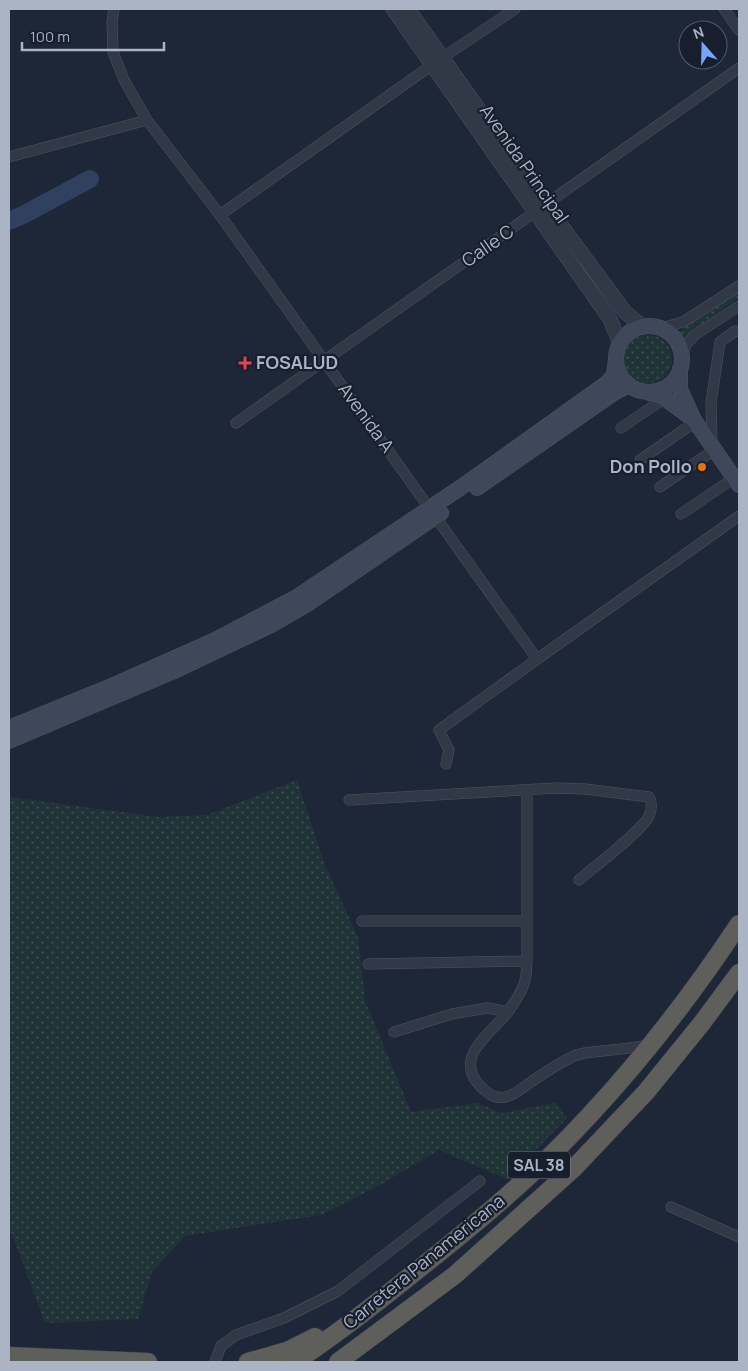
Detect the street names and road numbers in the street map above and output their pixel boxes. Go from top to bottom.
street label: Avenida Principal [475,99,575,228]
street label: Calle C [457,219,518,272]
street label: Avenida A [334,378,400,457]
road number: SAL 38 [508,1152,570,1178]
street label: Carretera Panamericana [338,1189,509,1334]

